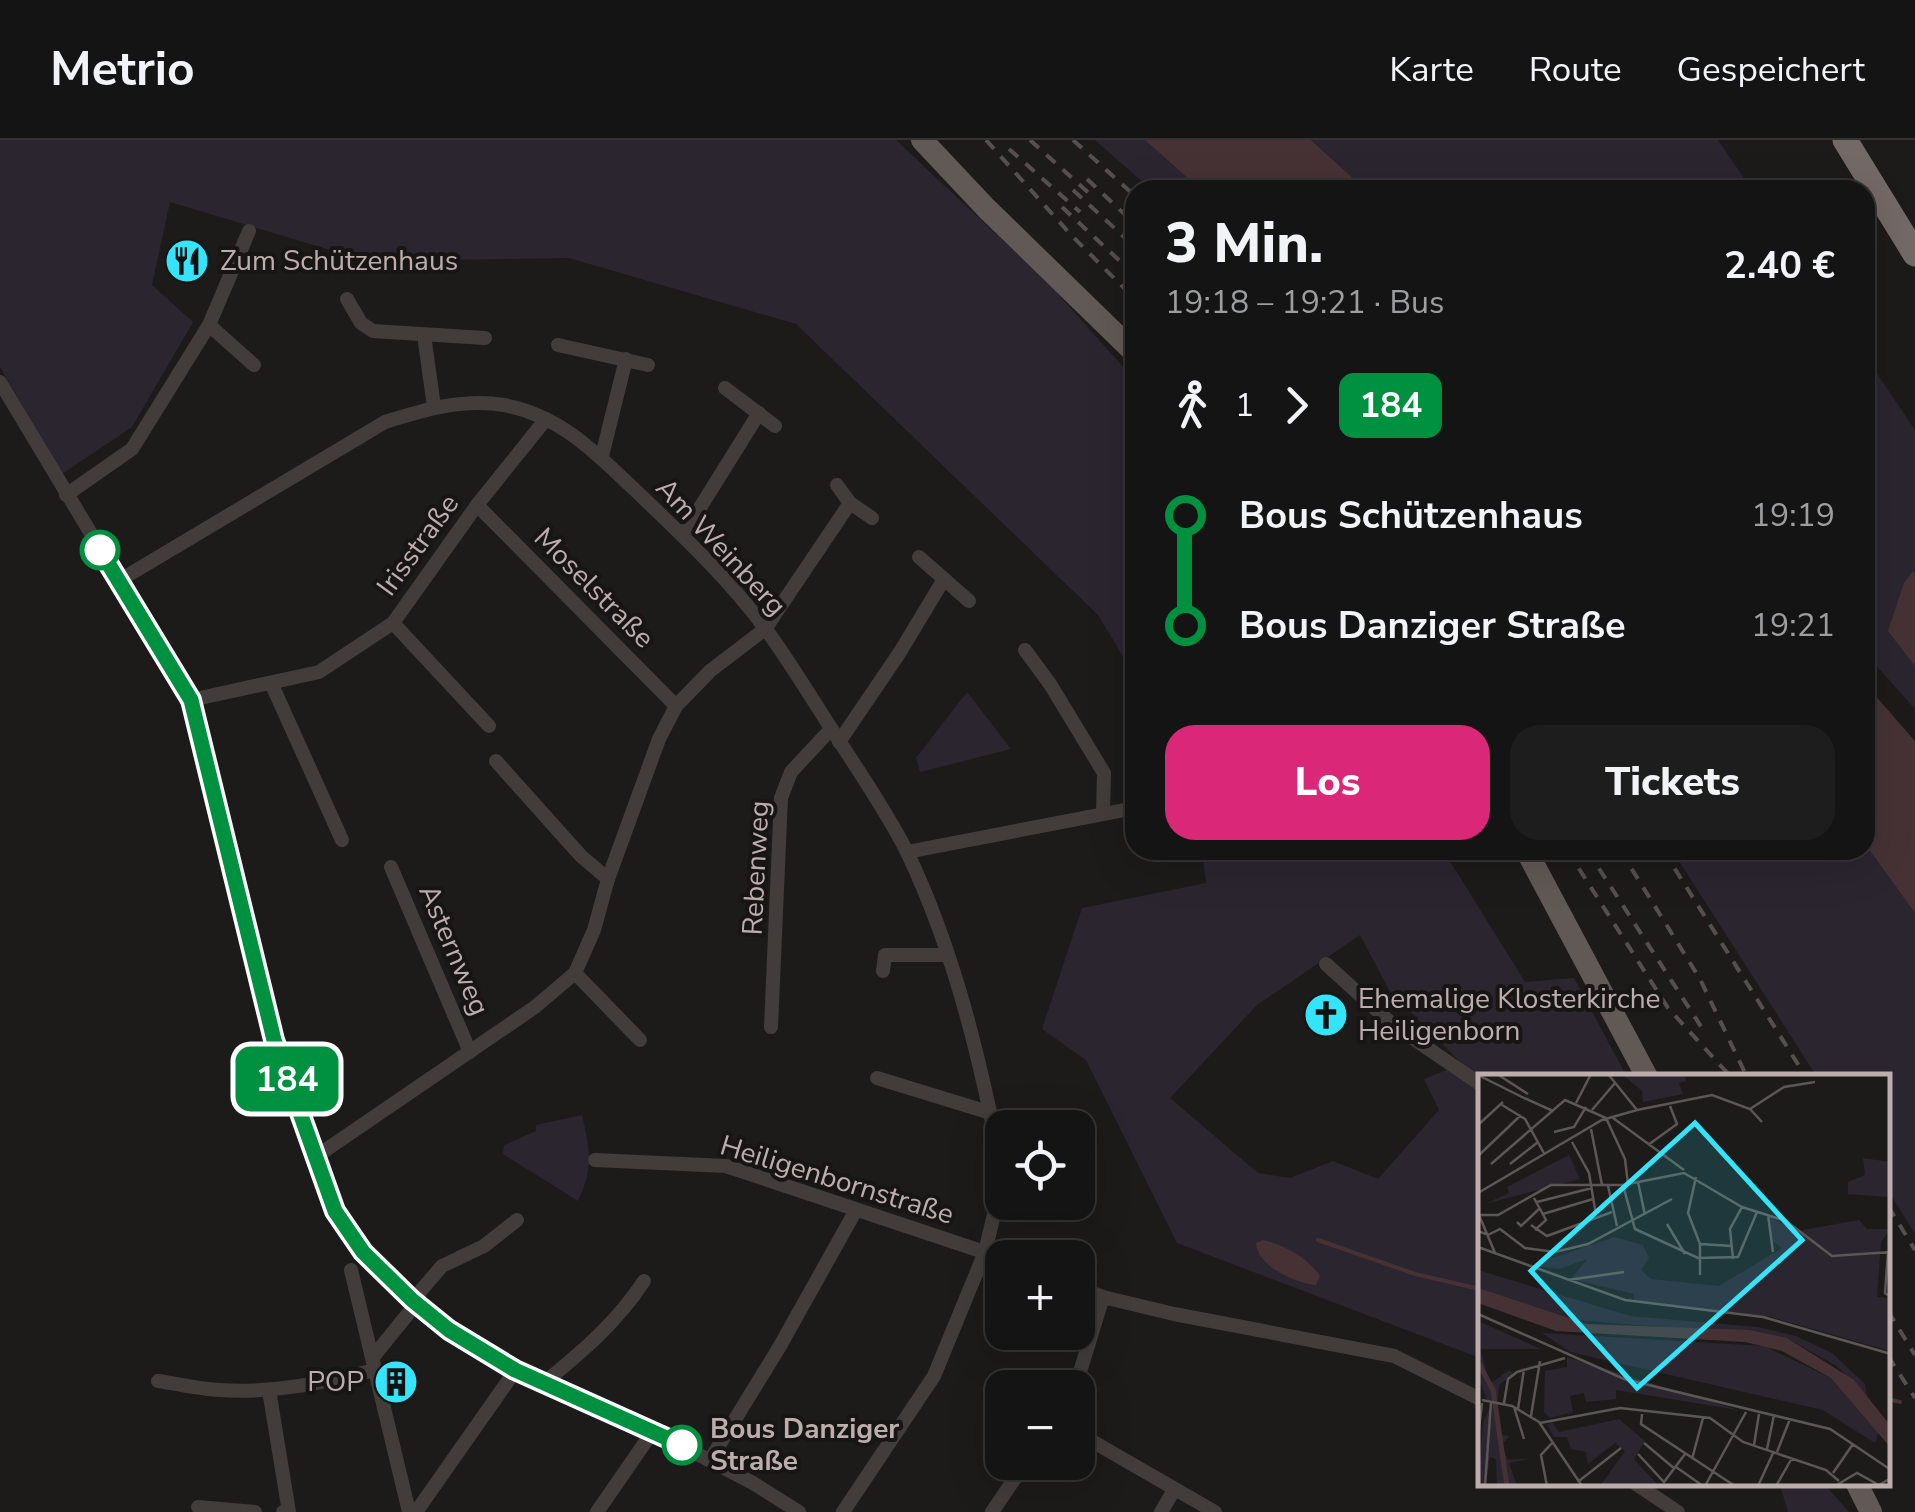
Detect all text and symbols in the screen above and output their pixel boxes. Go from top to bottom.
text: Metrio [50,36,195,102]
text: Karte [1389,46,1474,93]
text: Route [1529,46,1622,93]
text: Gespeichert [1677,46,1865,93]
text: 3 Min. [1165,206,1323,281]
restaurant icon: Zum Schützenhaus [164,238,210,284]
text: 2.40 € [1724,240,1835,291]
place label: Zum Schützenhaus [220,242,458,280]
text: 19:18 – 19:21 · Bus [1165,281,1444,324]
icon: walk [1165,378,1220,433]
icon: forward [1269,378,1324,433]
text: 184 [1359,382,1422,429]
text: 1 [1235,384,1254,427]
street label: Am Weinberg [647,470,795,624]
street label: Irisstraße [368,486,468,604]
text: Bous Schützenhaus [1239,490,1583,541]
text: 19:19 [1751,494,1835,537]
street label: Moselstraße [525,519,663,657]
unlabelled marker [81,531,119,569]
text: Bous Danziger Straße [1239,600,1626,651]
text: 19:21 [1751,604,1835,647]
button: Los [1165,725,1490,840]
button: Tickets [1510,725,1835,840]
street label: Rebenweg [733,800,779,936]
street label: Asternweg [409,879,499,1021]
place label: Ehemalige Klosterkirche Heiligenborn [1358,980,1660,1050]
church icon: Ehemalige Klosterkirche Heiligenborn [1303,992,1349,1038]
line badge: 184 [230,1046,344,1112]
text: 184 [255,1056,319,1103]
inset map [1478,1074,1890,1487]
map controls [985,1110,1095,1480]
button: locate [985,1110,1095,1220]
street label: Heiligenbornstraße [716,1126,958,1234]
button: + [985,1240,1095,1350]
building icon: POP [373,1359,419,1405]
place label: POP [307,1363,364,1401]
button: − [985,1370,1095,1480]
place label: Bous Danziger Straße [710,1410,899,1480]
marker: Bous Danziger Straße [663,1426,701,1464]

